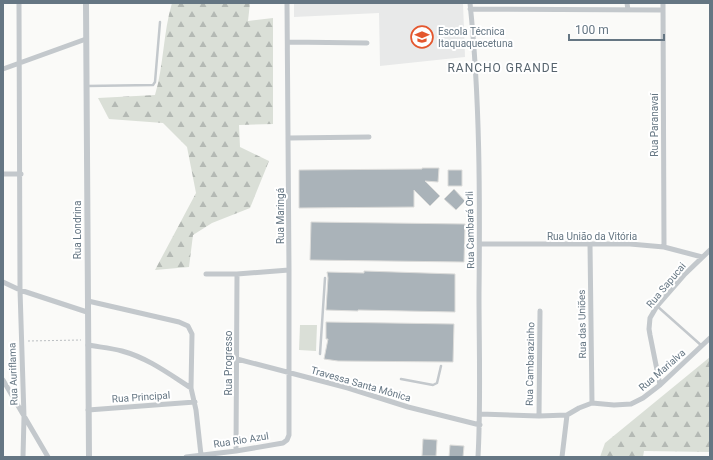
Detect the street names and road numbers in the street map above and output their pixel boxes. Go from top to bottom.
street label: Rua Paranavaí [649,93,660,157]
street label: Rua Maringá [275,188,286,244]
street label: Rua Cambará Orli [464,191,476,269]
street label: Rua Londrina [72,201,83,259]
street label: Rua União da Vitória [547,231,637,242]
street label: Rua Sapucai [644,260,688,310]
street label: Rua das Uniões [576,289,588,359]
street label: Rua Cambarazinho [524,322,536,406]
street label: Rua Progresso [223,330,234,396]
street label: Rua Auriflama [6,342,20,406]
street label: Rua Marialva [637,347,687,393]
street label: Travessa Santa Mônica [310,364,412,404]
street label: Rua Principal [111,389,171,405]
street label: Rua Rio Azul [213,430,269,450]

